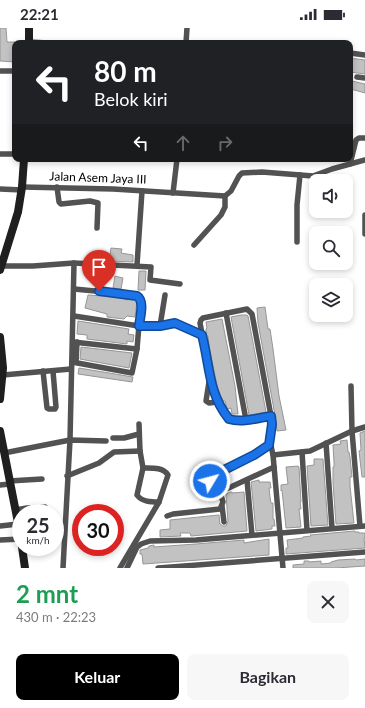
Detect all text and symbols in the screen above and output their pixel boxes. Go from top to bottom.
text: 22:21 [20,5,59,23]
text: 80 m [94,54,157,88]
icon: left [28,56,80,108]
text: Belok kiri [94,88,168,110]
icon: left [130,132,152,154]
icon: ahead [172,132,194,154]
icon: right [214,132,236,154]
street label: Jalan Asem Jaya III [49,168,147,187]
map controls [309,174,353,322]
button: sound [309,174,353,218]
button: search [309,226,353,270]
pin [82,250,116,291]
icon: arrive [88,256,110,278]
button: layers [309,278,353,322]
position arrow [189,460,231,502]
speed limit sign: 30 [72,504,124,556]
text: 25 [26,513,50,537]
text: km/h [26,534,50,546]
text: 2 mnt [16,579,78,608]
button: close [307,581,349,623]
text: 430 m · 22:23 [16,609,96,625]
button: Keluar [16,654,179,700]
button: Bagikan [187,654,349,700]

